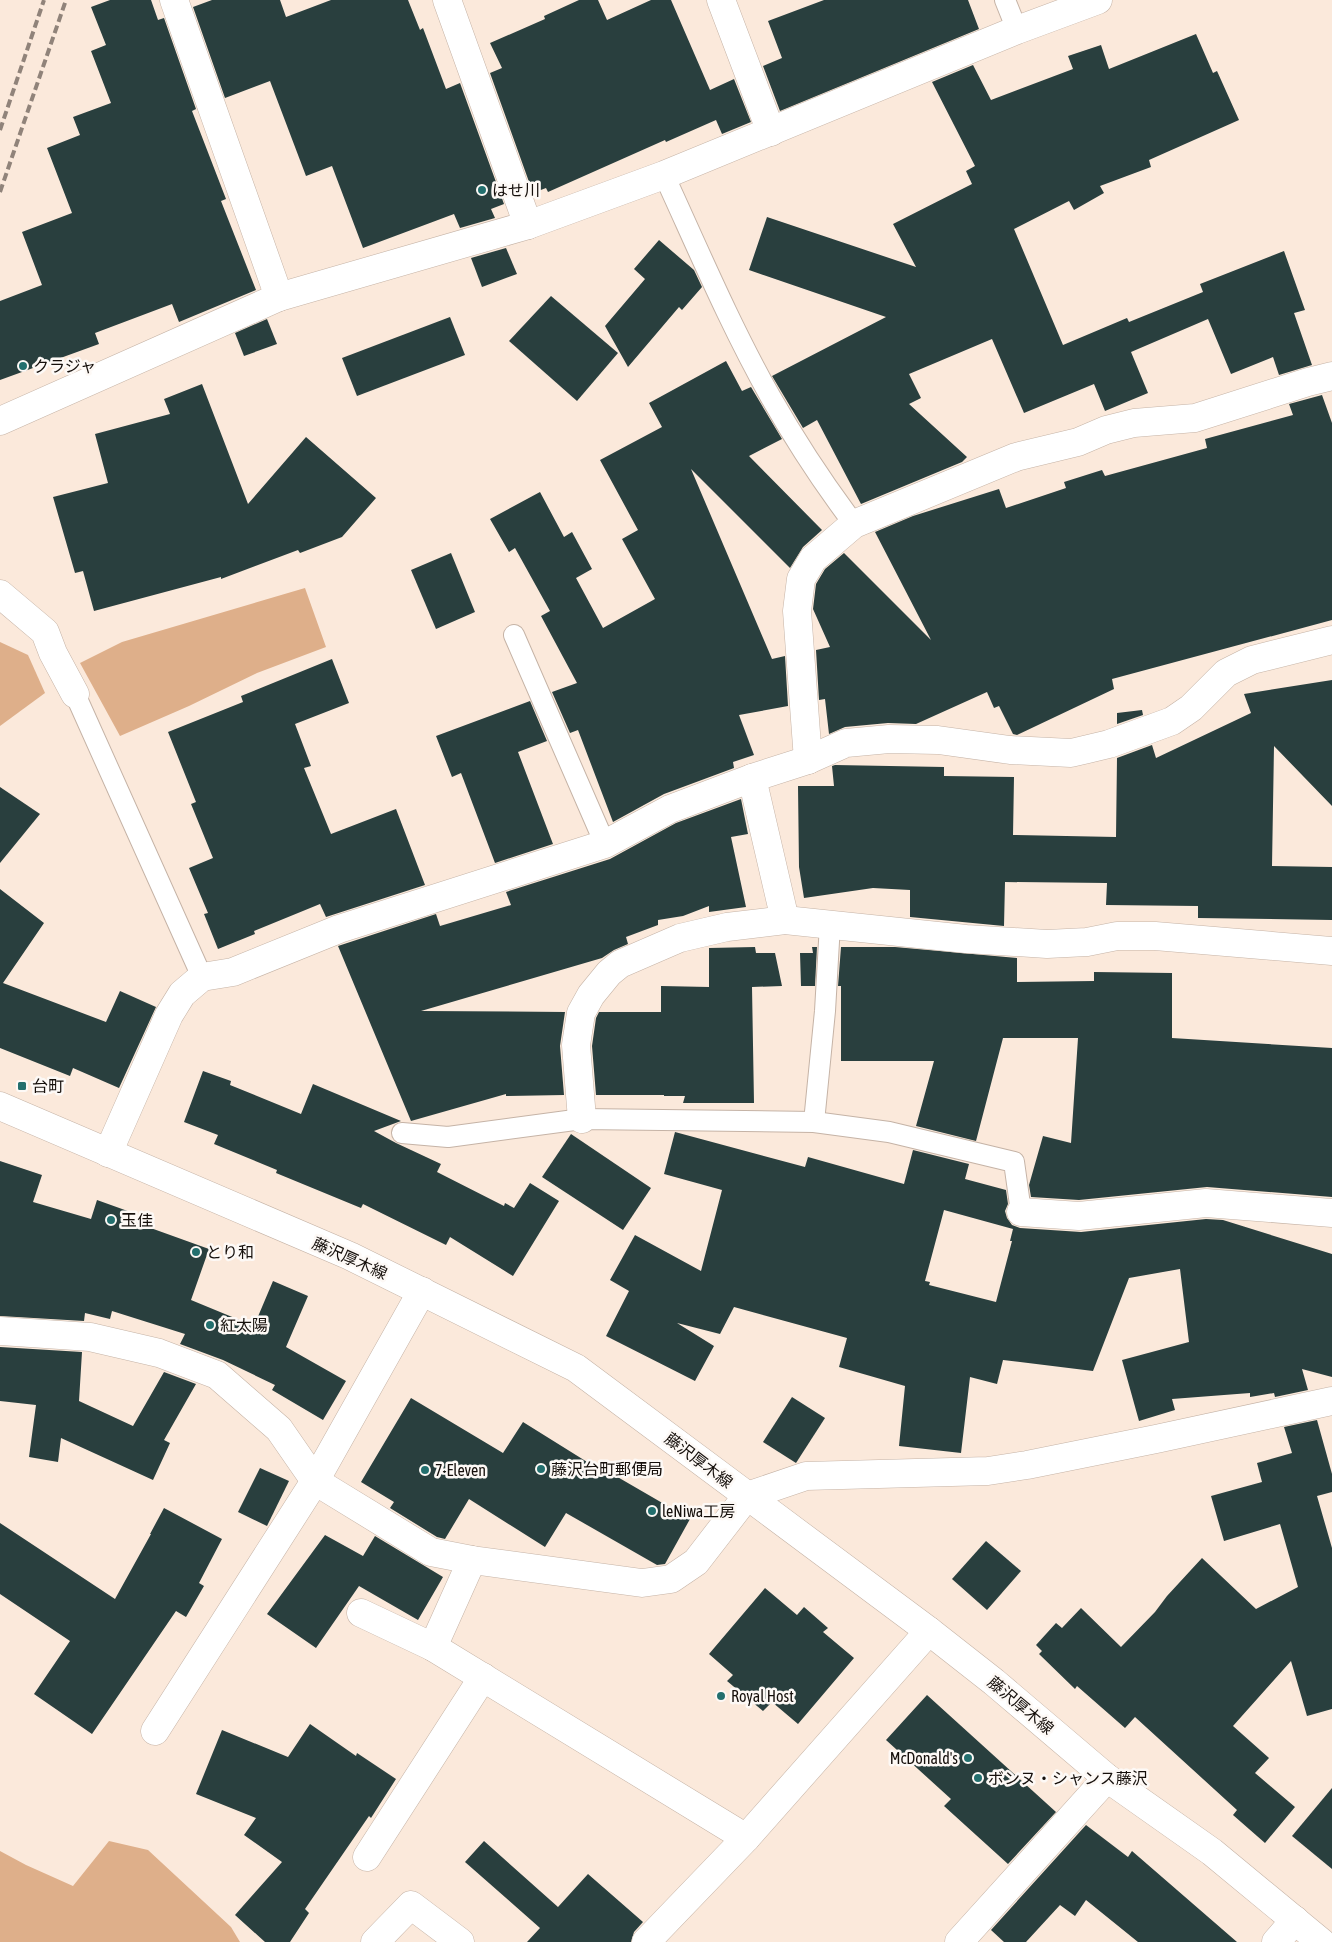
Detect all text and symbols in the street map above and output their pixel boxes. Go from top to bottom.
place label: はせ川 [492,181,540,199]
marker: はせ川 [476,184,488,196]
place label: クラジャ [33,357,96,375]
marker: クラジャ [17,360,29,372]
place label: 台町 [32,1077,64,1095]
marker: 台町 [16,1080,28,1092]
place label: 玉佳 [121,1211,153,1229]
marker: 玉佳 [105,1214,117,1226]
street label: 藤沢厚木線 [310,1234,390,1282]
place label: とり和 [206,1243,254,1261]
marker: とり和 [190,1246,202,1258]
place label: 紅太陽 [220,1316,268,1334]
marker: 紅太陽 [204,1319,216,1331]
street label: 藤沢厚木線 [662,1429,736,1491]
place label: 藤沢台町郵便局 [551,1460,663,1478]
place label: 7-Eleven [435,1461,486,1479]
marker: 藤沢台町郵便局 [535,1463,547,1475]
marker: 7-Eleven [419,1464,431,1476]
place label: leNiwa工房 [662,1502,735,1520]
marker: leNiwa工房 [646,1505,658,1517]
street label: 藤沢厚木線 [985,1672,1057,1738]
place label: Royal Host [731,1687,794,1706]
marker: Royal Host [715,1690,727,1702]
place label: McDonald's [890,1749,958,1767]
marker: McDonald's [962,1752,974,1764]
place label: ボンヌ・シャンス藤沢 [988,1769,1148,1787]
marker: ボンヌ・シャンス藤沢 [972,1772,984,1784]

